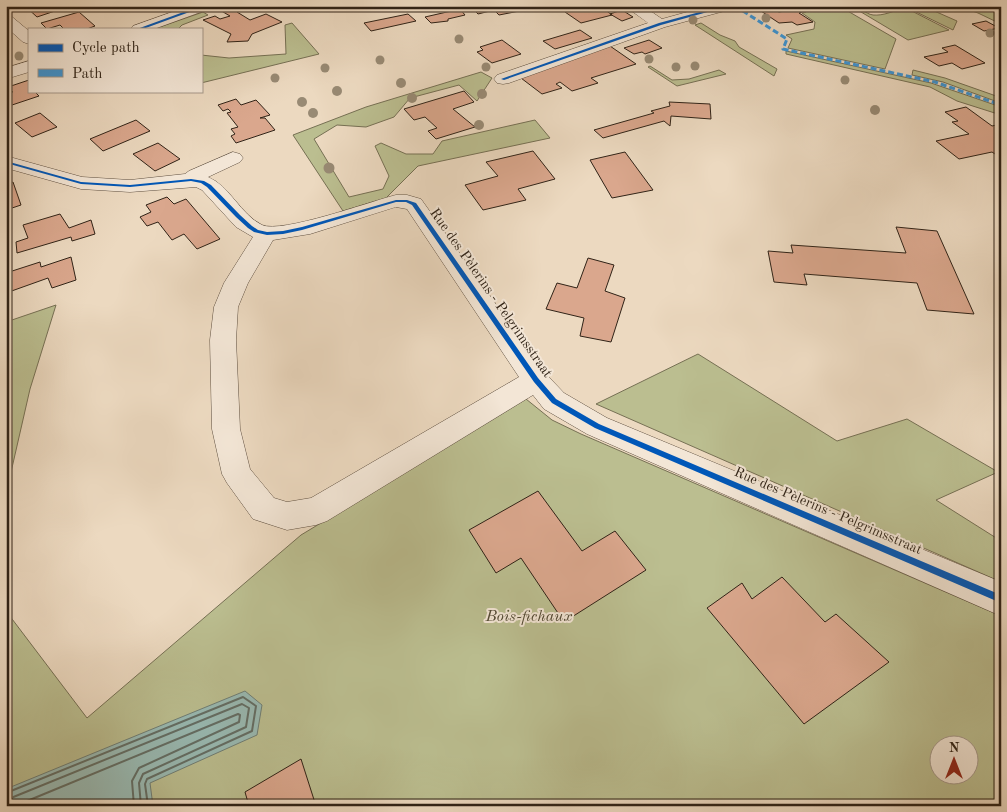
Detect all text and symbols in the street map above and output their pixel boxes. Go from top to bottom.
legend [28,28,202,92]
text: Cycle path [72,41,140,56]
text: Path [72,67,102,82]
street label: Rue des Pèlerins - Pelgrimsstraat [427,206,555,380]
street label: Rue des Pèlerins - Pelgrimsstraat [732,465,924,557]
park label: Bois-fichaux [485,609,572,625]
north arrow [930,734,980,784]
text: N [949,741,960,755]

